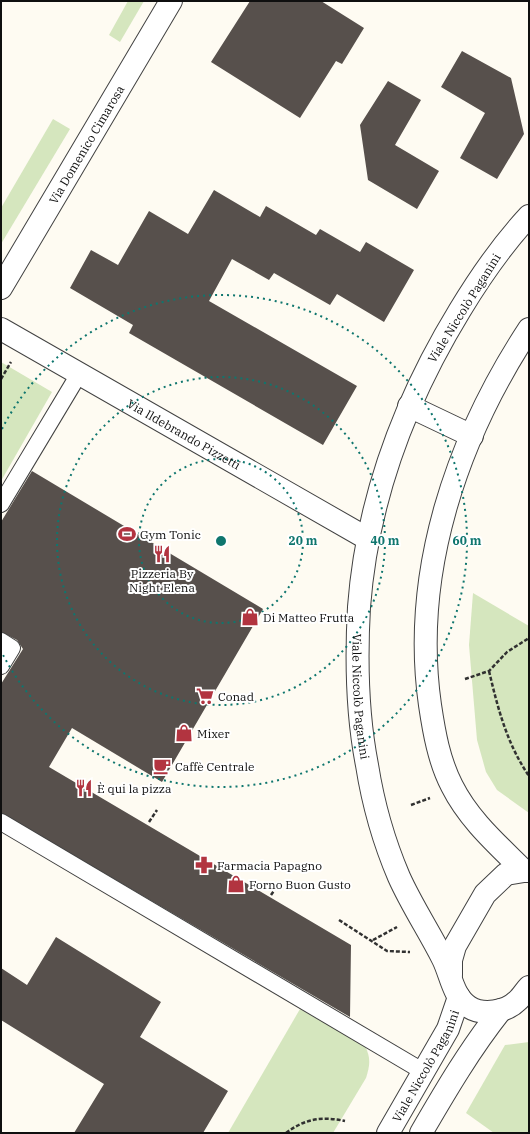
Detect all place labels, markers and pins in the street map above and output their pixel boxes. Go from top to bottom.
sports icon: Gym Tonic [117,524,137,544]
place label: Gym Tonic [140,527,201,542]
centre of rings [214,534,228,548]
restaurant icon: Pizzeria By Night Elena [152,544,172,564]
place label: Pizzeria By Night Elena [129,566,195,595]
shop icon: Di Matteo Frutta [240,607,260,627]
place label: Di Matteo Frutta [263,610,355,625]
supermarket icon: Conad [195,686,215,706]
place label: Conad [218,689,254,704]
shop icon: Mixer [174,723,194,743]
place label: Mixer [197,726,230,741]
cafe icon: Caffè Centrale [152,756,172,776]
place label: Caffè Centrale [175,759,254,774]
restaurant icon: È qui la pizza [74,778,94,798]
place label: È qui la pizza [97,781,172,796]
pharmacy icon: Farmacia Papagno [194,855,214,875]
place label: Farmacia Papagno [217,858,322,873]
shop icon: Forno Buon Gusto [226,874,246,894]
place label: Forno Buon Gusto [249,877,351,892]

